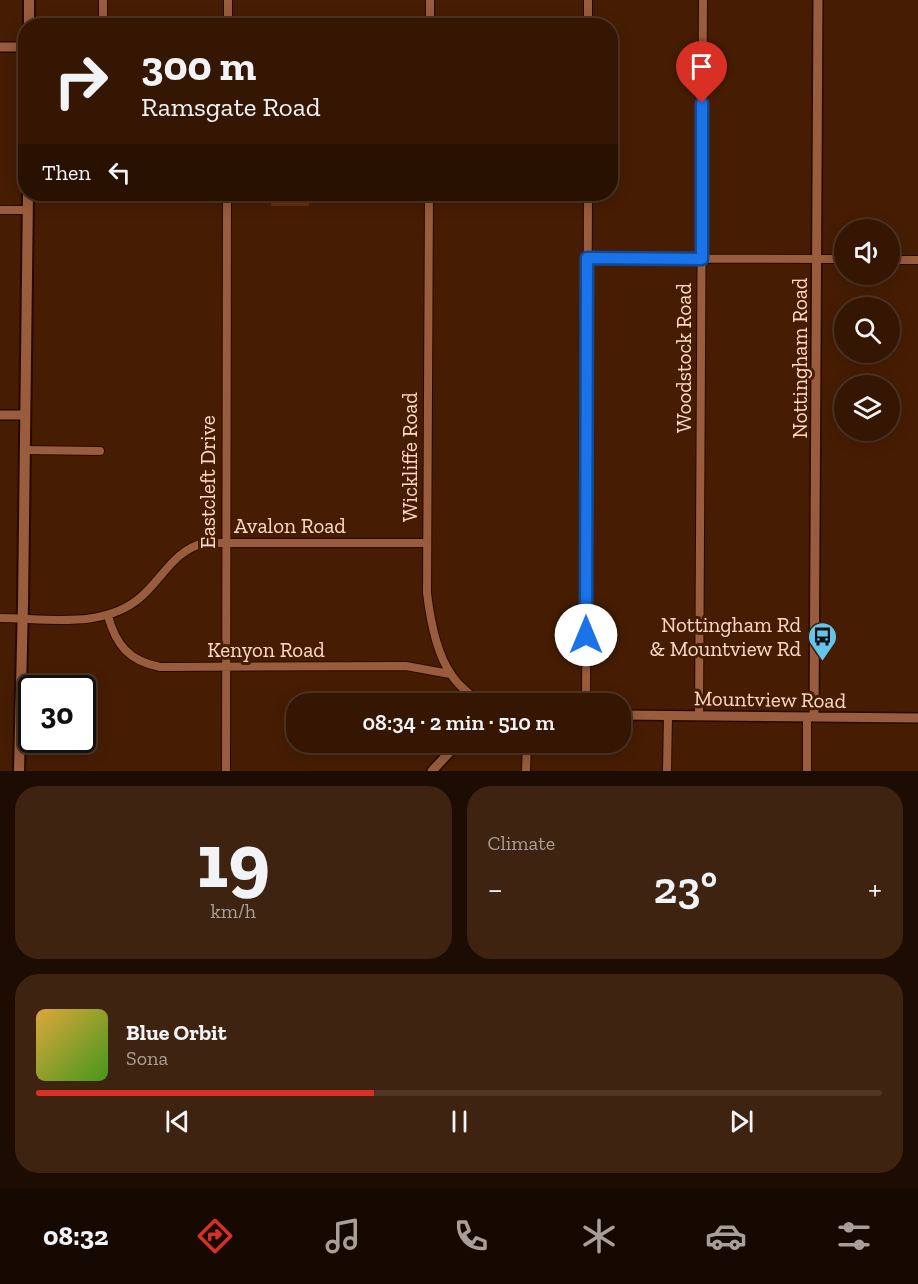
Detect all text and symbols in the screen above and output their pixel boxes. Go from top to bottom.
text: 300 m [141,40,256,91]
pin [676,41,727,103]
icon: right [42,42,120,120]
icon: arrive [685,50,718,83]
text: Ramsgate Road [141,91,321,123]
icon: left [103,156,136,189]
text: Then [42,159,91,186]
map controls [834,219,900,441]
button: sound [834,219,900,285]
street label: Nottingham Road [787,277,812,438]
street label: Woodstock Road [671,283,696,433]
button: search [834,297,900,363]
button: layers [834,375,900,441]
street label: Wickliffe Road [397,392,422,522]
street label: Eastcleft Drive [195,415,220,549]
street label: Avalon Road [234,513,346,538]
position arrow [554,603,618,667]
place label: Nottingham Rd & Mountview Rd [650,612,801,661]
bus stop icon: Nottingham Rd & Mountview Rd [806,620,838,662]
street label: Kenyon Road [207,637,325,662]
speed limit sign: 30 [18,675,96,753]
street label: Mountview Road [694,685,847,713]
text: 08:34 · 2 min · 510 m [362,709,555,736]
text: 19 [197,813,270,907]
text: Climate [488,831,555,855]
text: 23° [654,861,718,915]
text: − [488,869,503,908]
text: + [868,869,882,908]
text: km/h [210,899,256,923]
text: Blue Orbit [126,1019,226,1046]
text: Sona [126,1046,168,1070]
icon: previous [161,1105,194,1138]
icon: pause [443,1105,476,1138]
icon: next [725,1105,758,1138]
icon: directions [194,1215,236,1257]
icon: music [322,1215,364,1257]
icon: phone [450,1215,492,1257]
icon: climate [578,1215,620,1257]
icon: car [705,1215,747,1257]
icon: filters [833,1215,875,1257]
text: 08:32 [43,1220,109,1252]

